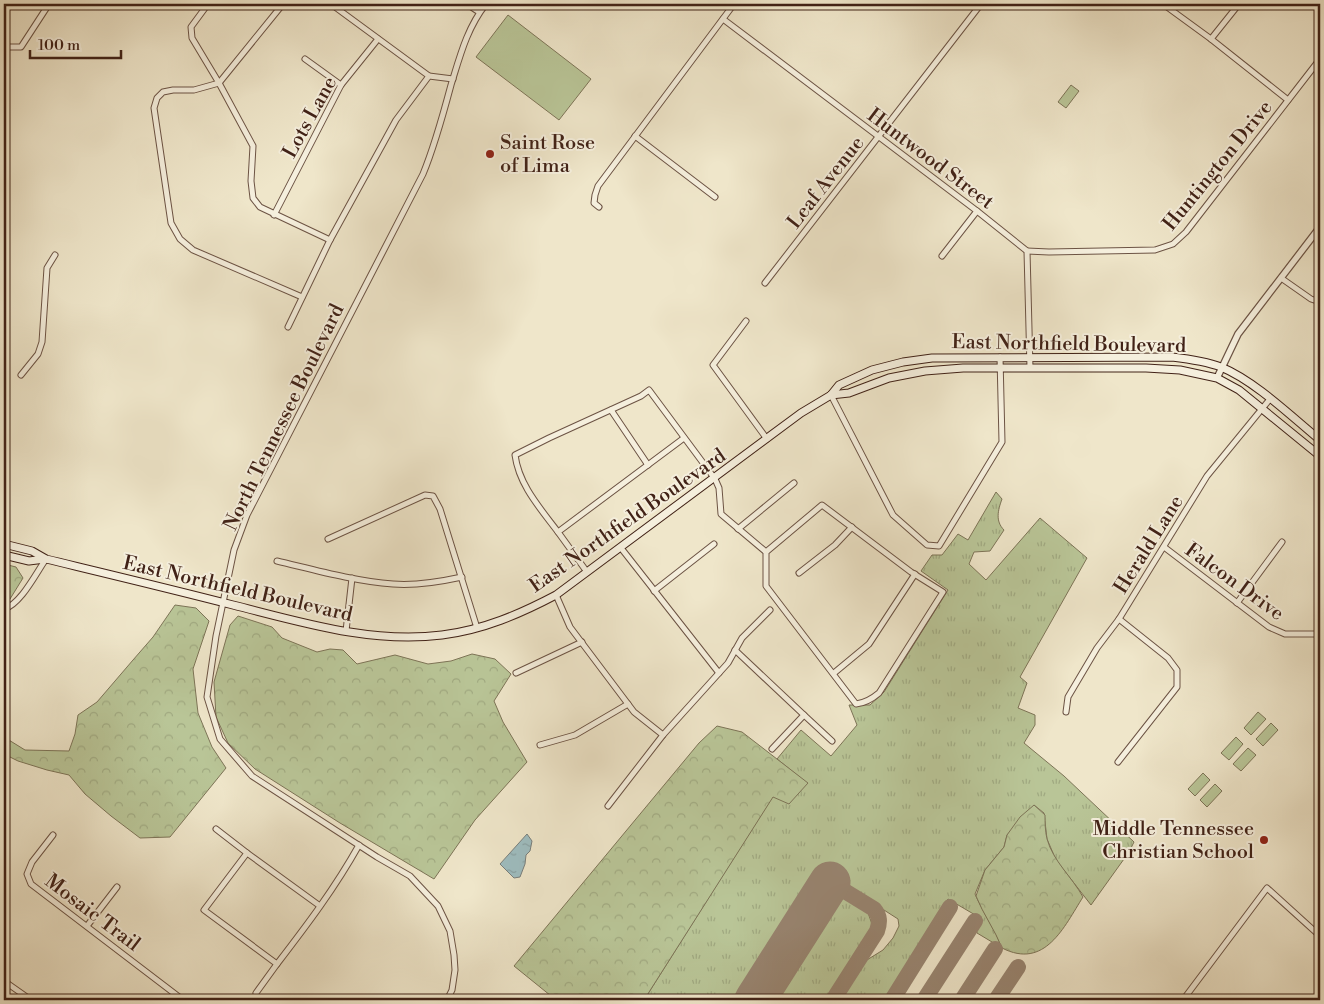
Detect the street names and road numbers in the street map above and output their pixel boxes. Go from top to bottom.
street label: Lots Lane [278,72,343,163]
street label: Huntington Drive [1158,96,1278,236]
street label: Huntwood Street [862,103,998,215]
street label: Leaf Avenue [782,132,870,234]
street label: North Tennessee Boulevard [219,300,350,535]
street label: East Northfield Boulevard [951,330,1187,359]
street label: East Northfield Boulevard [525,443,732,599]
street label: Herald Lane [1109,491,1189,599]
street label: Falcon Drive [1180,538,1288,626]
street label: East Northfield Boulevard [121,551,355,628]
street label: Mosaic Trail [39,869,145,957]

